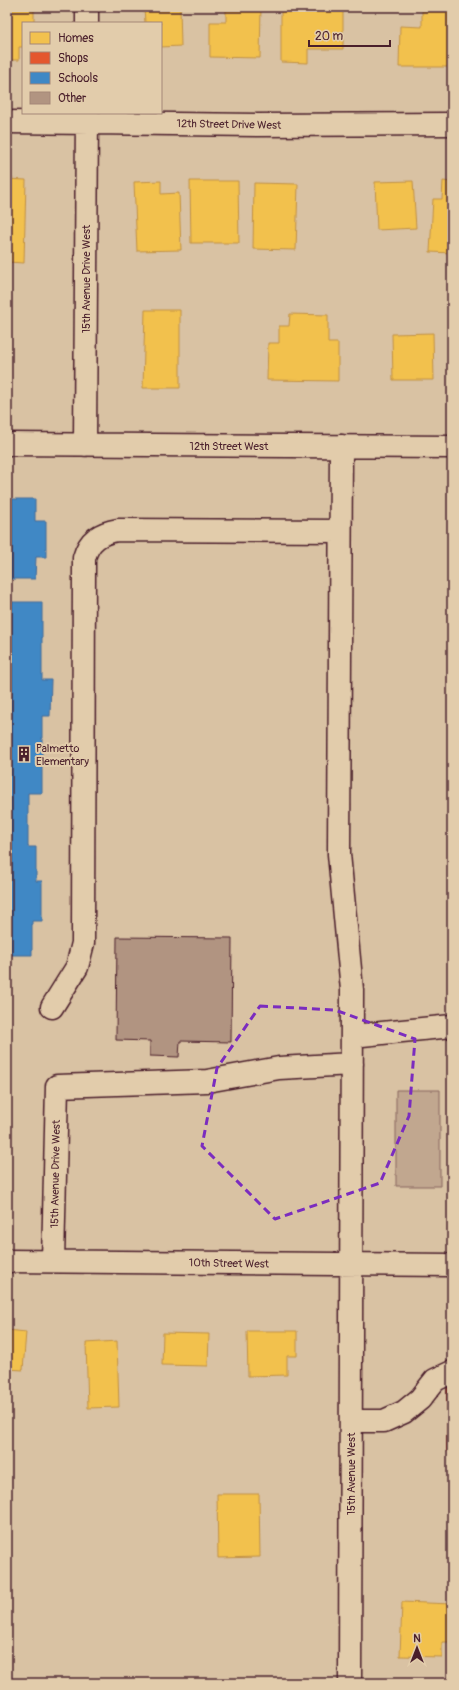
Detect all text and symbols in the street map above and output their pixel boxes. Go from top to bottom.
legend [22,22,162,114]
scale bar [309,22,390,48]
text: 20 m [315,29,344,44]
text: Homes [58,31,94,46]
text: Shops [58,51,89,66]
text: Schools [58,71,98,86]
text: Other [58,91,87,106]
street label: 12th Street Drive West [177,117,282,132]
street label: 15th Avenue Drive West [80,224,93,333]
street label: 12th Street West [190,440,269,453]
place label: Palmetto Elementary [36,742,89,768]
building icon: Palmetto Elementary [15,745,33,763]
street label: 15th Avenue Drive West [48,1119,63,1228]
street label: 10th Street West [189,1256,270,1271]
street label: 15th Avenue West [345,1432,358,1515]
north arrow [397,1628,437,1668]
text: N [413,1632,421,1645]

